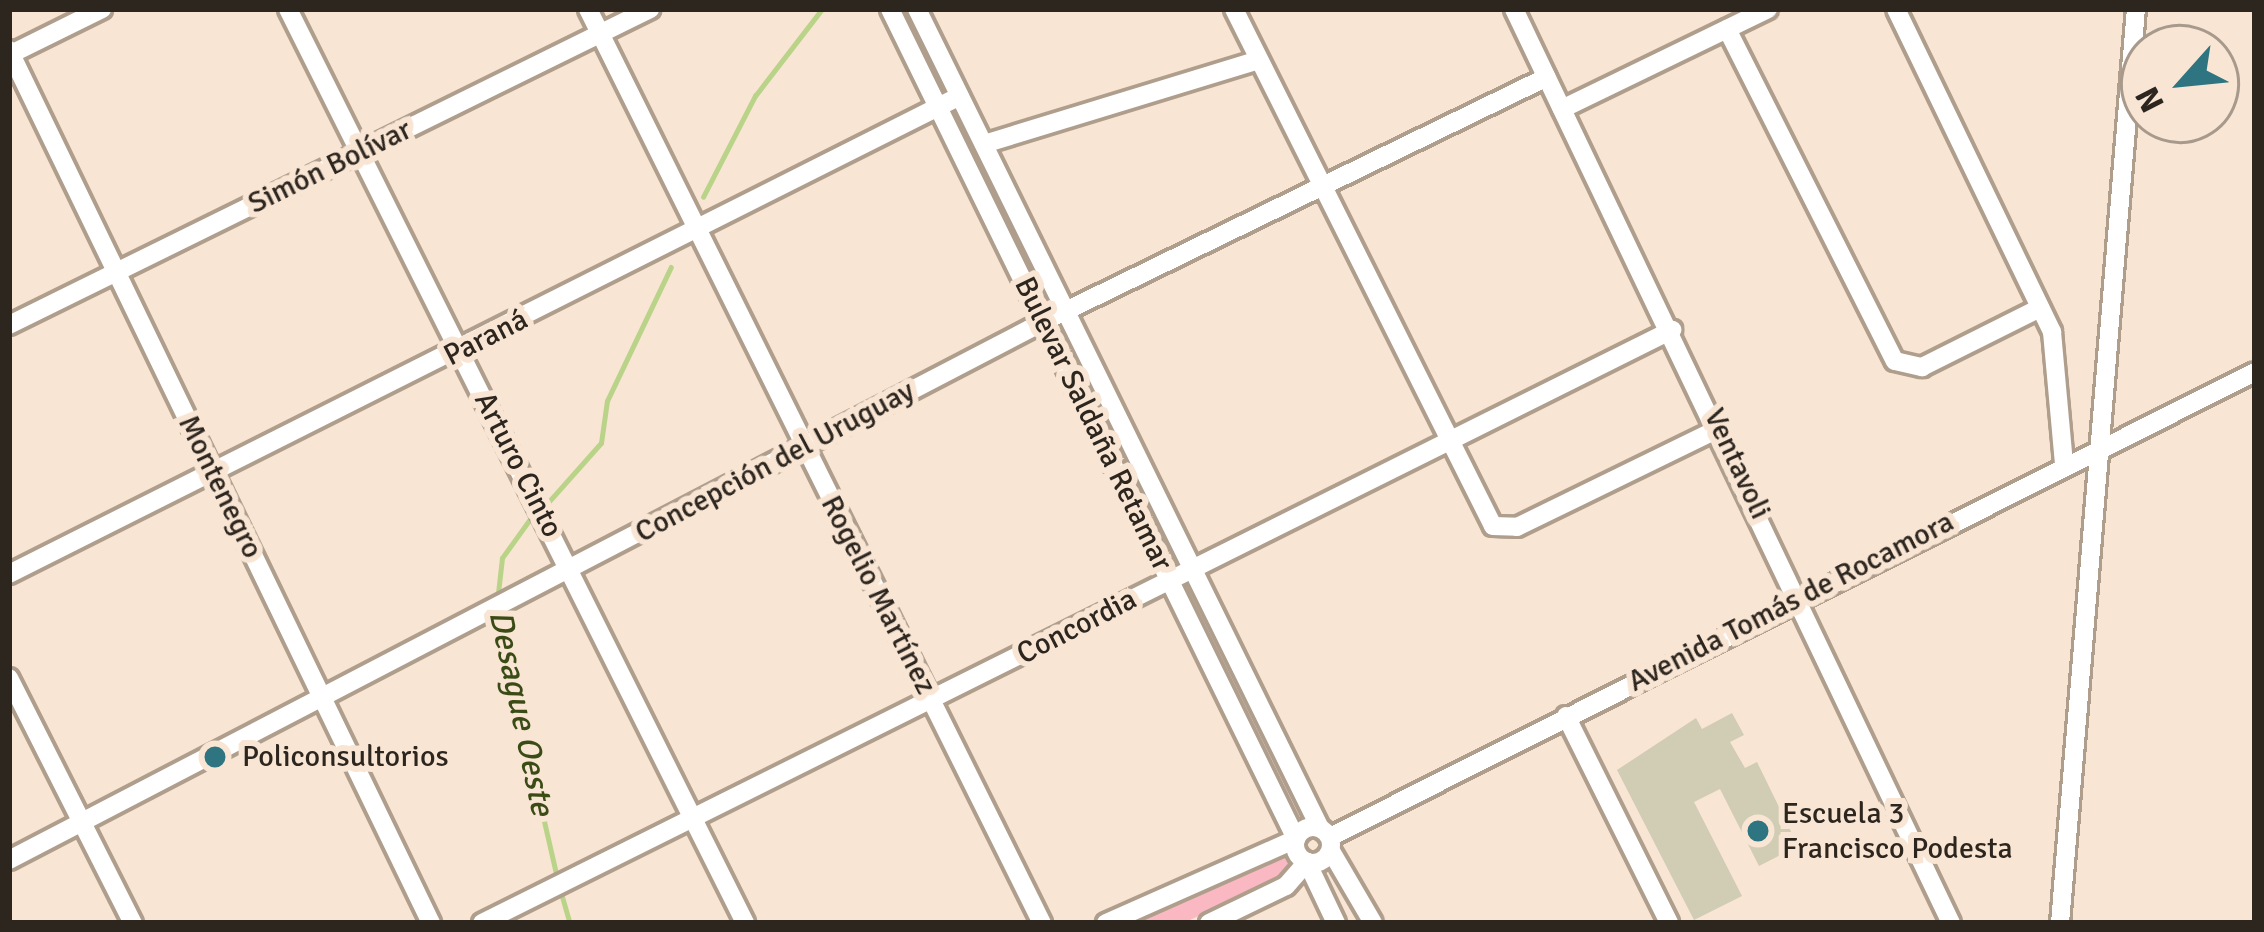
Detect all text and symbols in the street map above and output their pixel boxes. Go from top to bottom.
north arrow [2120,24,2240,144]
text: N [2127,80,2174,119]
street label: Simón Bolívar [242,112,418,222]
street label: Bulevar Saldaña Retamar [1006,271,1180,577]
street label: Paraná [438,302,534,374]
street label: Concepción del Uruguay [629,373,921,551]
street label: Arturo Cinto [466,386,570,544]
street label: Ventavoli [1696,403,1778,525]
street label: Montenegro [170,410,270,564]
street label: Rogelio Martínez [813,490,943,700]
street label: Avenida Tomás de Rocamora [1622,504,1960,700]
street label: Concordia [1011,582,1143,672]
water label: Desague Oeste [480,607,562,819]
place label: Policonsultorios [242,739,449,775]
marker: Policonsultorios [199,741,231,773]
place label: Escuela 3 Francisco Podesta [1782,796,2013,866]
marker: Escuela 3 Francisco Podesta [1745,818,1771,844]

